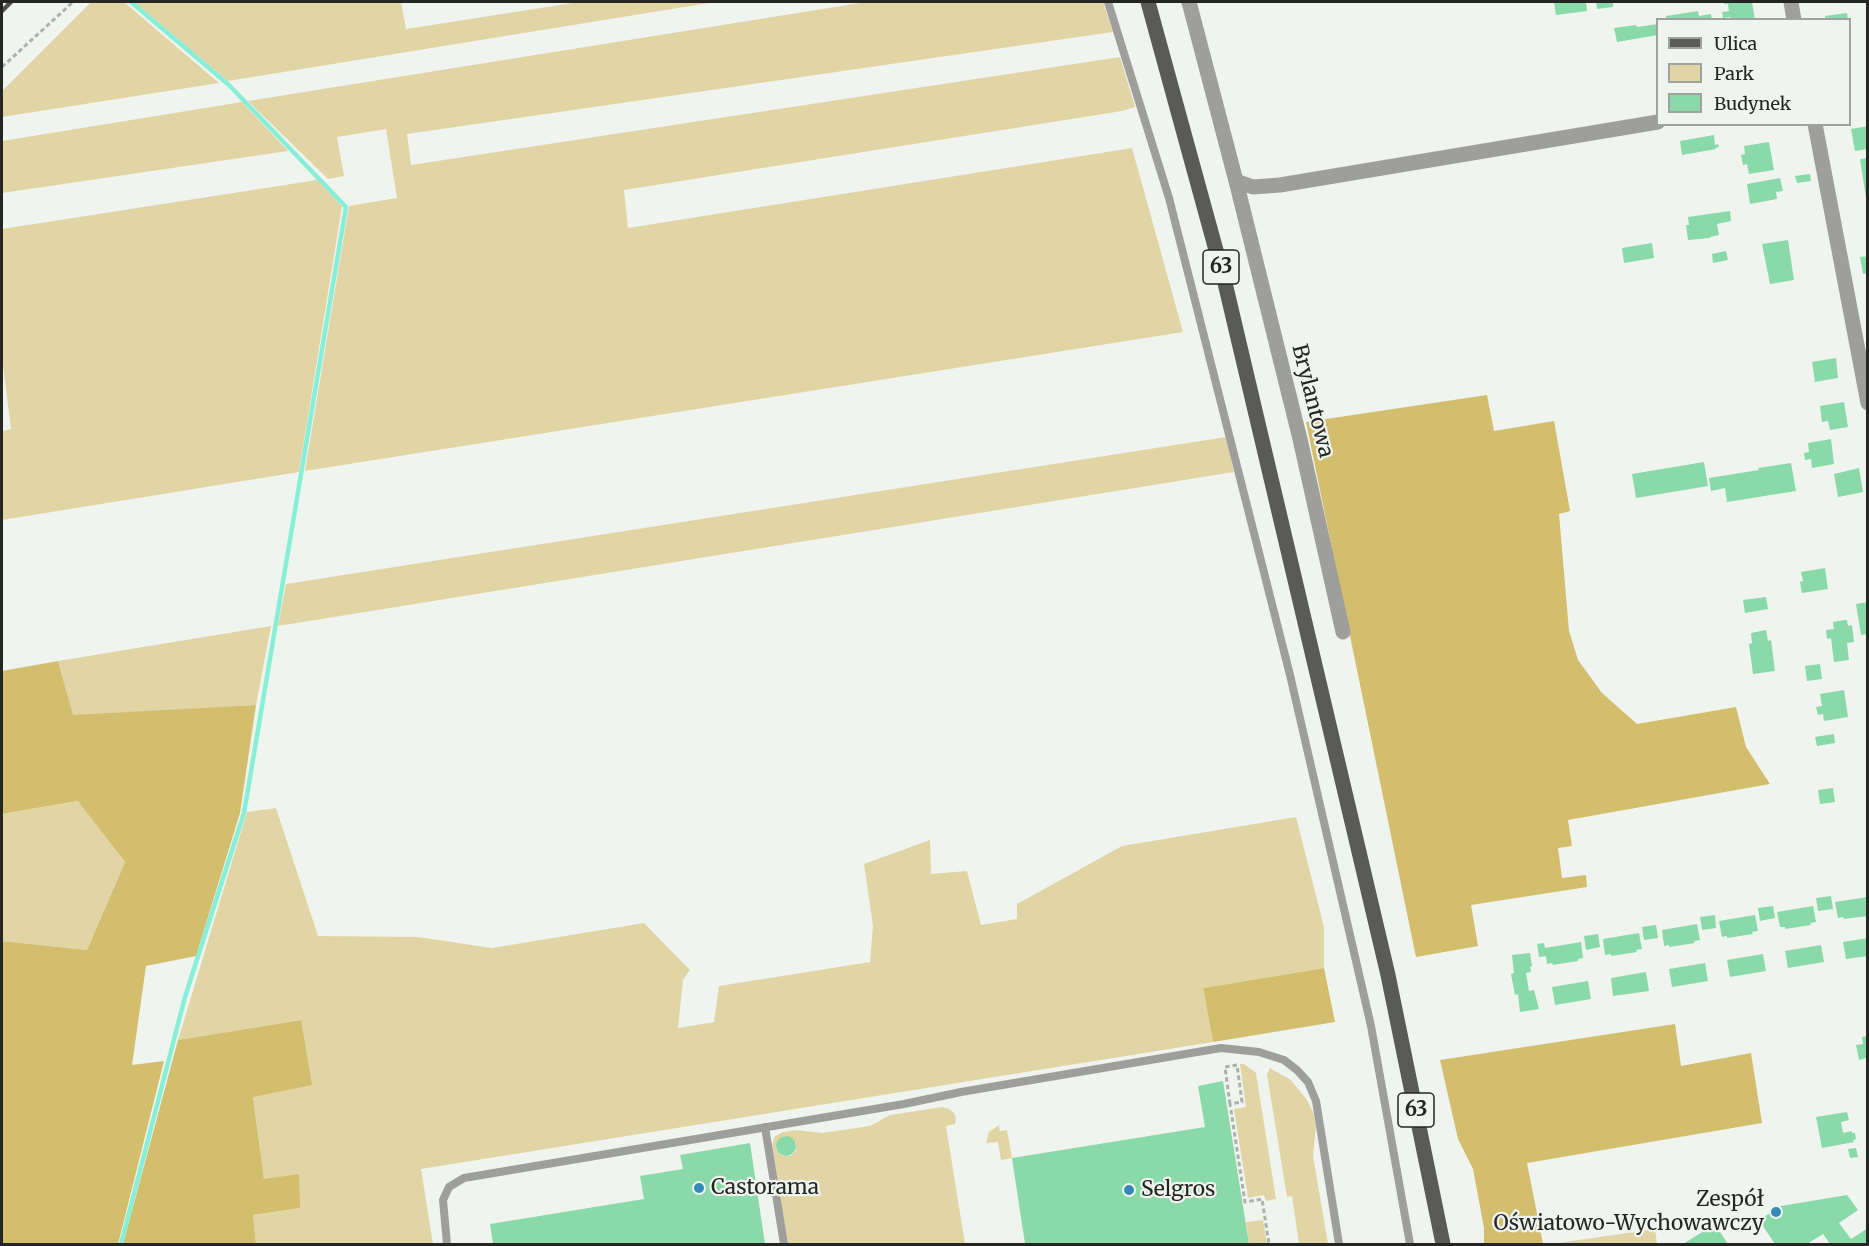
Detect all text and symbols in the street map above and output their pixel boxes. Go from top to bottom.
legend [1656,18,1851,126]
text: Ulica [1714,32,1757,55]
text: Park [1714,62,1754,85]
text: Budynek [1714,92,1791,115]
road number: 63 [1203,250,1239,284]
street label: Brylantowa [1286,342,1338,460]
road number: 63 [1398,1093,1434,1127]
place label: Castorama [711,1175,819,1201]
place label: Selgros [1141,1177,1215,1203]
marker: Castorama [692,1181,706,1195]
marker: Selgros [1122,1183,1136,1197]
place label: Zespół Oświatowo-Wychowawczy [1494,1187,1764,1237]
marker: Zespół Oświatowo-Wychowawczy [1769,1205,1783,1219]

